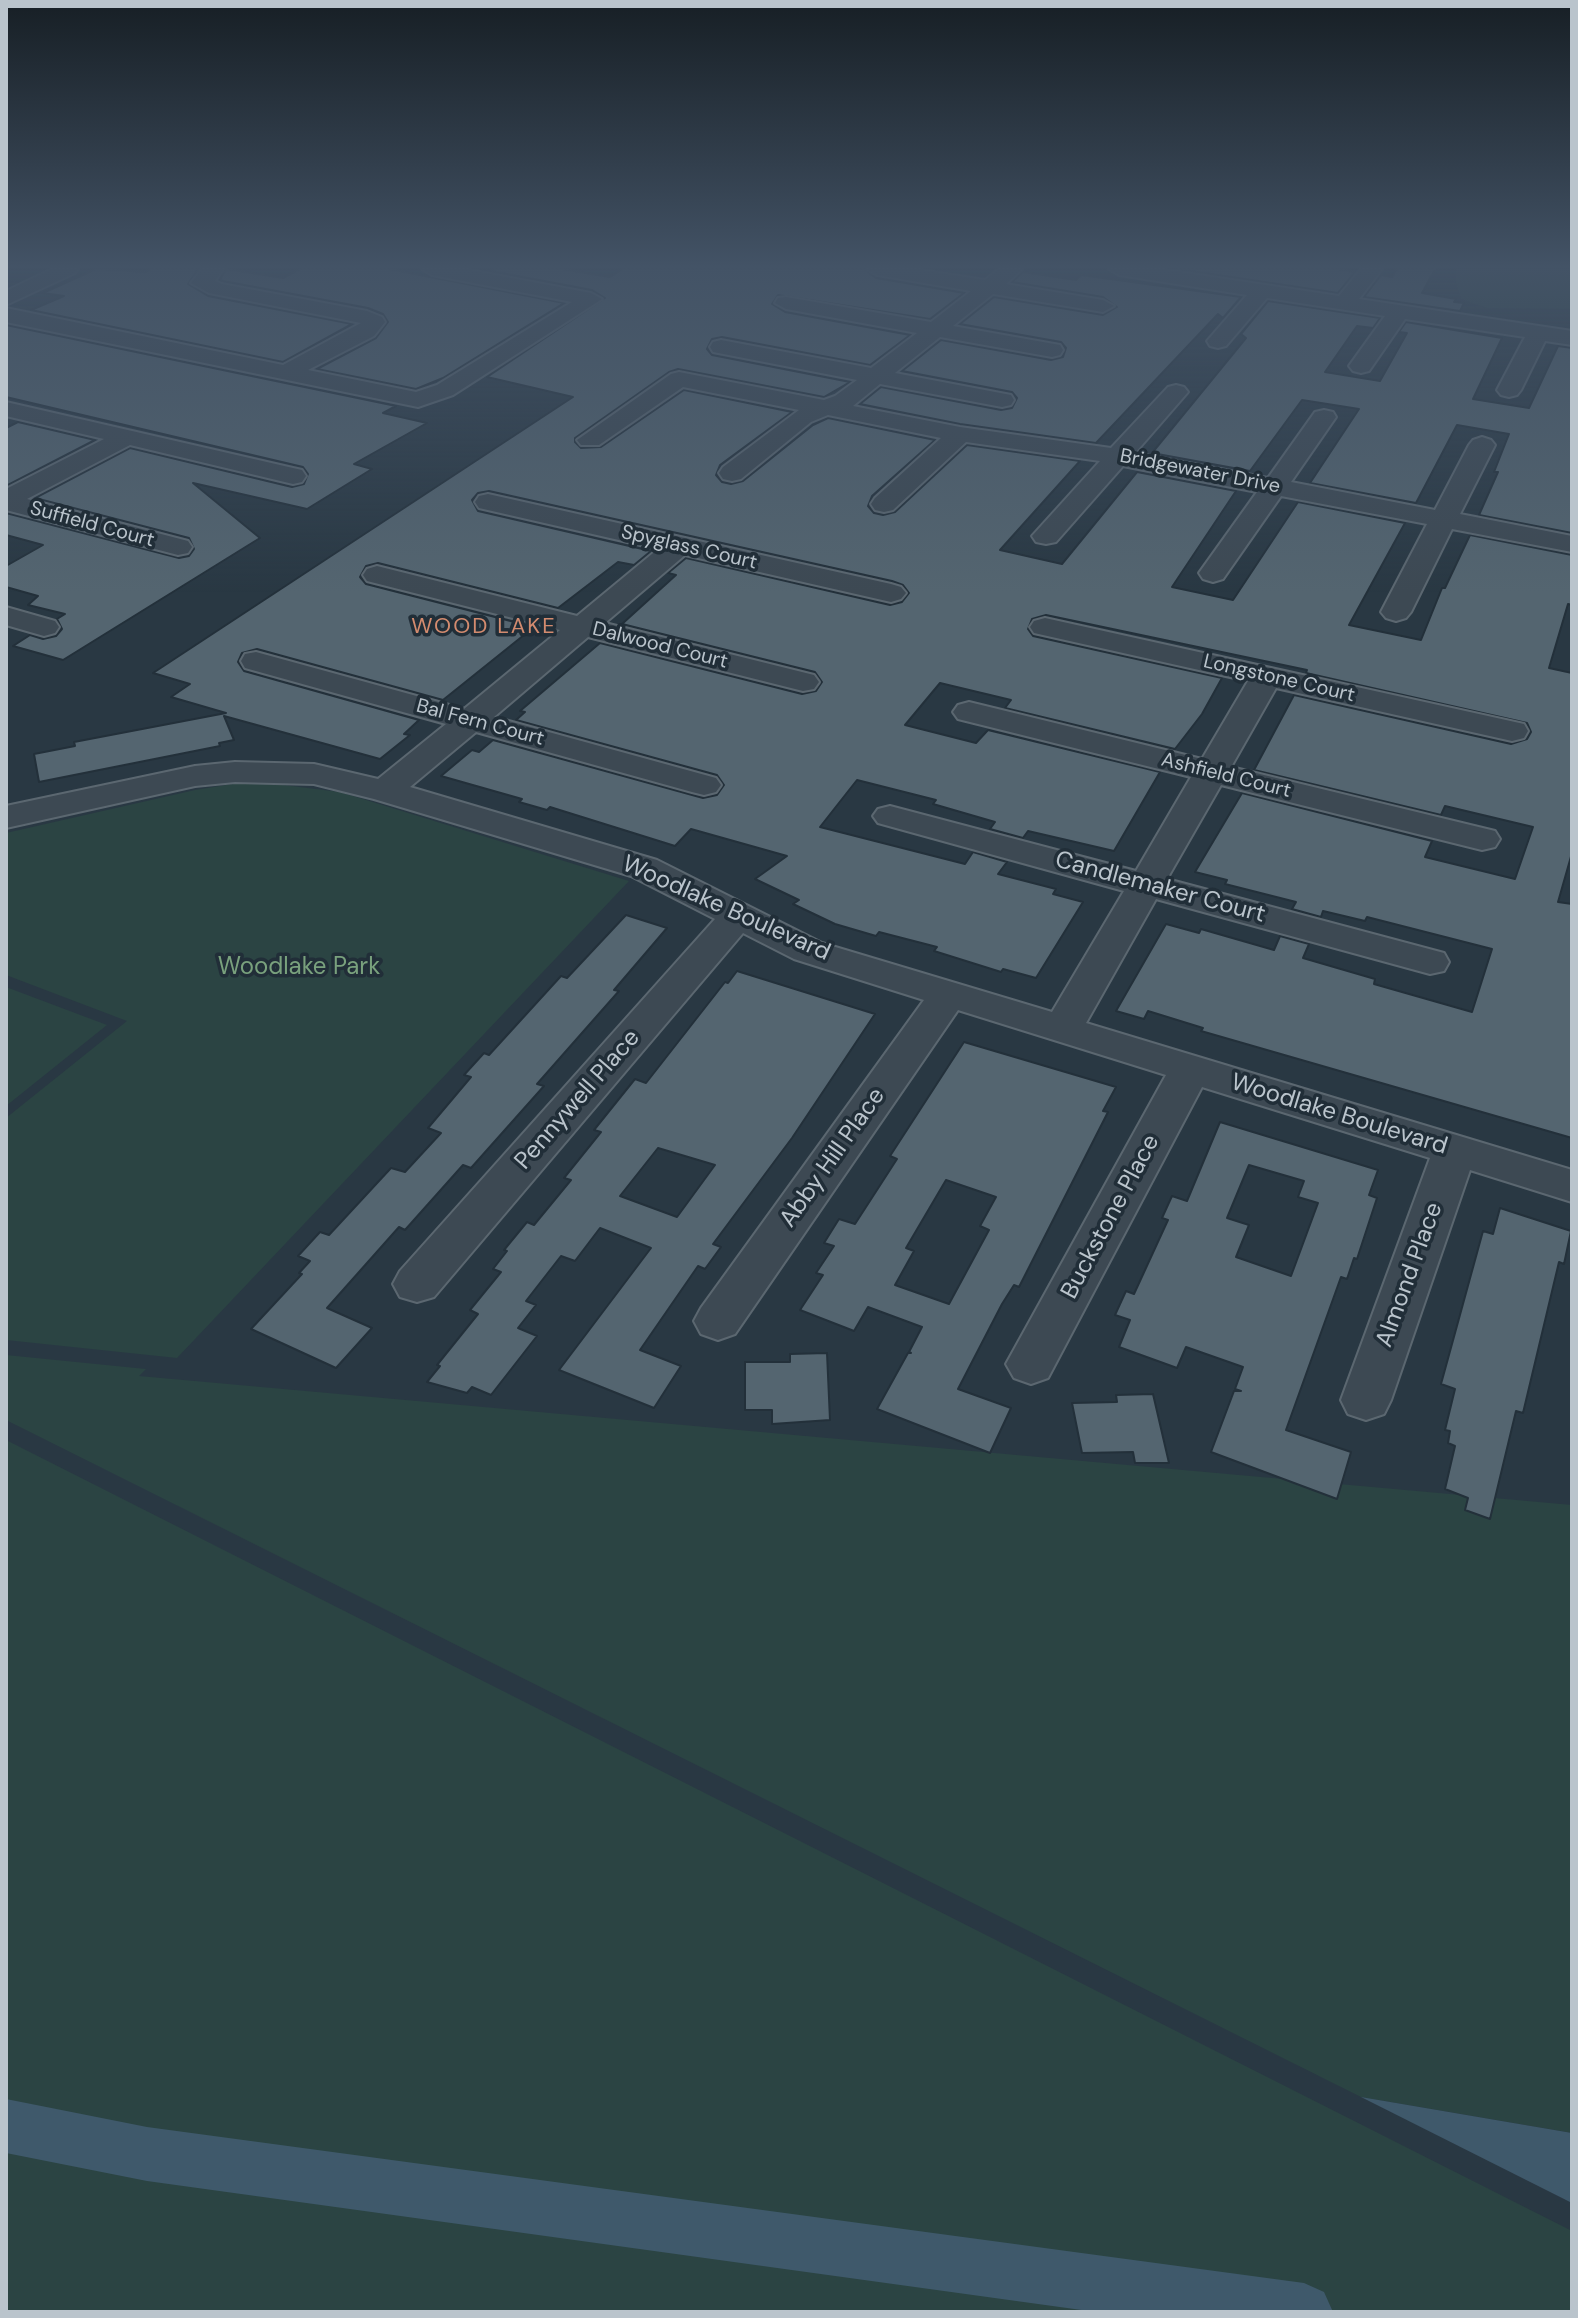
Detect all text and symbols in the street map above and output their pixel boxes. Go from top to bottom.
street label: Bridgewater Drive [1118,445,1282,499]
street label: Suffield Court [27,497,157,553]
street label: Spyglass Court [619,521,759,575]
district label: WOOD LAKE [411,614,557,640]
street label: Dalwood Court [590,618,730,674]
street label: Longstone Court [1201,650,1357,708]
street label: Bal Fern Court [413,694,547,752]
street label: Ashfield Court [1159,748,1293,804]
street label: Candlemaker Court [1052,846,1268,930]
street label: Woodlake Boulevard [618,850,834,968]
park label: Woodlake Park [218,954,380,982]
street label: Pennywell Place [510,1024,646,1176]
street label: Woodlake Boulevard [1227,1068,1451,1162]
street label: Abby Hill Place [774,1083,892,1233]
street label: Buckstone Place [1056,1130,1166,1304]
street label: Almond Place [1371,1199,1449,1351]

